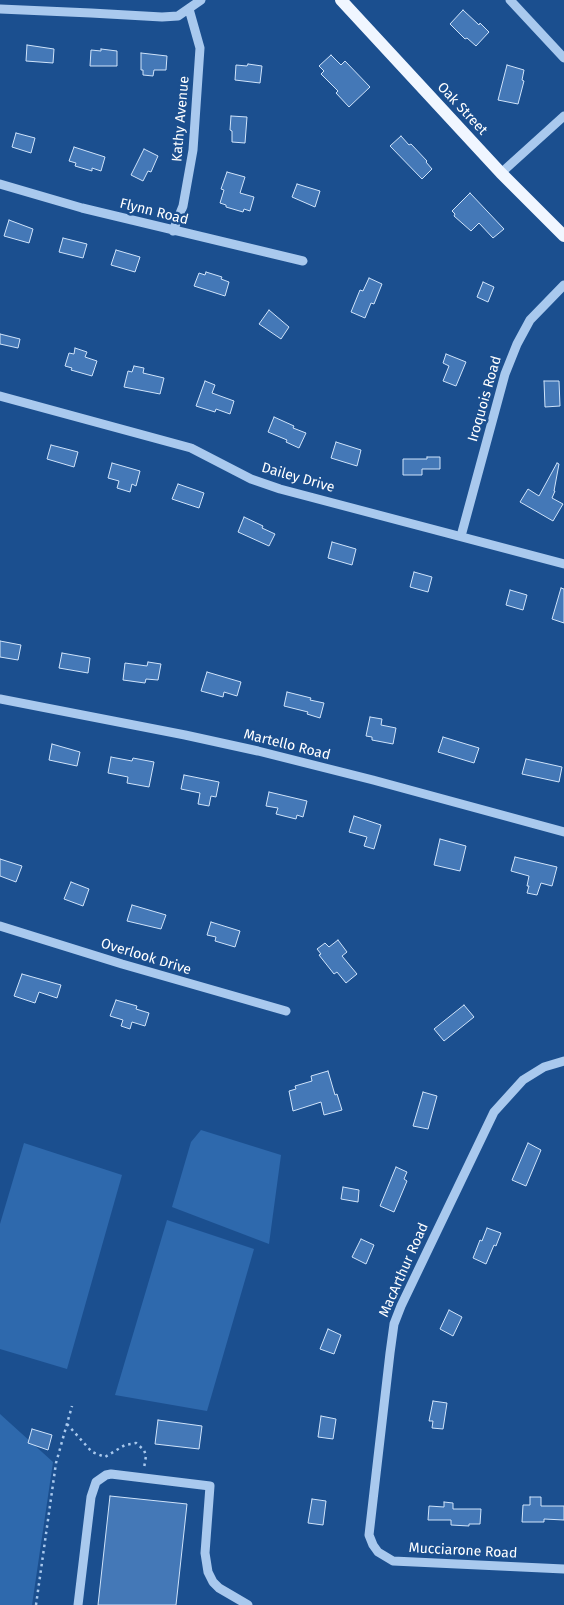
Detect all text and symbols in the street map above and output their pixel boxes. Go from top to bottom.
street label: Kathy Avenue [169,75,193,163]
street label: Oak Street [433,79,491,139]
street label: Flynn Road [118,195,190,229]
street label: Iroquois Road [465,354,505,444]
street label: Dailey Drive [259,460,337,496]
street label: Martello Road [242,726,332,764]
street label: Overlook Drive [99,935,193,979]
street label: MacArthur Road [376,1220,432,1320]
street label: Mucciarone Road [408,1540,518,1562]

